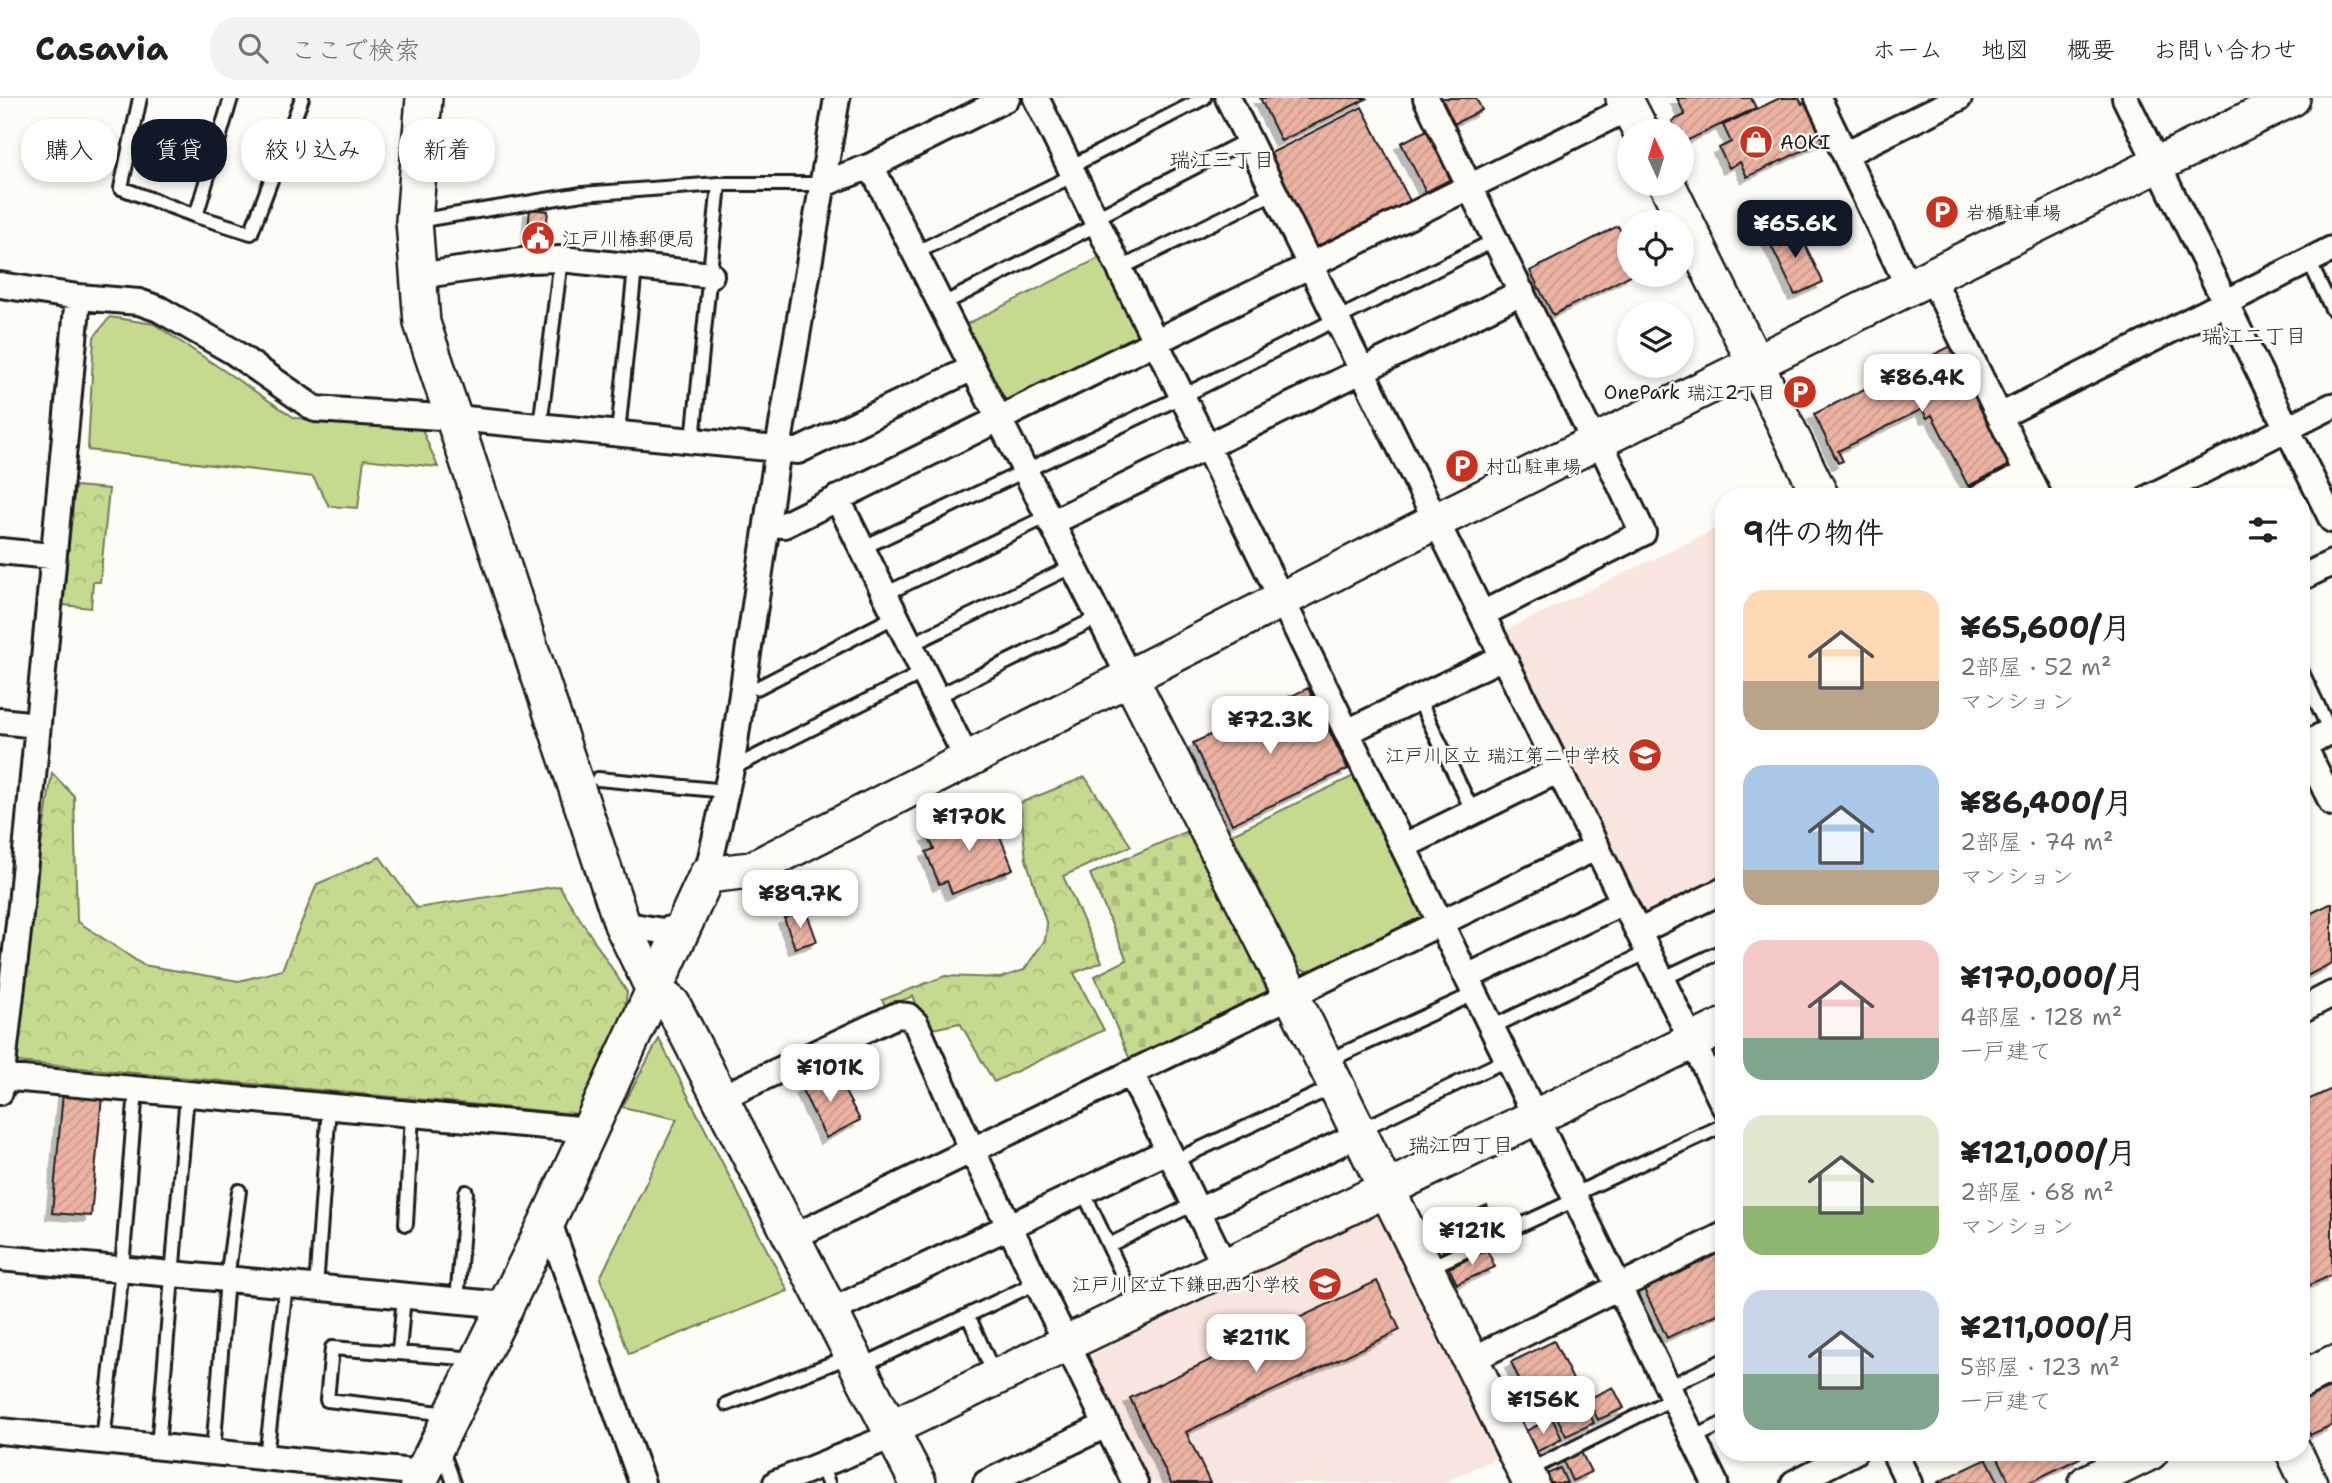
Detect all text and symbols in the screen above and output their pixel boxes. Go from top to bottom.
search box [210,17,700,80]
text: Casavia [35,26,168,71]
icon: search [234,29,272,67]
text: ここで検索 [290,32,420,67]
text: ホーム [1872,34,1943,66]
text: 地図 [1981,34,2029,66]
text: 概要 [2067,34,2115,66]
text: お問い合わせ [2153,34,2297,66]
chip: 購入 [21,119,117,182]
chip: 賃貸 [131,119,227,182]
chip: 絞り込み [241,119,385,182]
chip: 新着 [399,119,495,182]
north arrow [1617,119,1694,196]
map controls [1617,119,1694,378]
shop icon: AOKI [1737,123,1775,161]
place label: AOKI [1780,130,1830,155]
district label: 瑞江三丁目 [1170,146,1275,174]
parking icon: 岩楯駐車場 [1923,193,1961,231]
pin: ¥65.6K [1738,200,1852,260]
place label: 岩楯駐車場 [1966,200,2061,225]
text: ¥65.6K [1753,208,1837,238]
button: locate [1617,210,1694,287]
public building icon: 江戸川椿郵便局 [519,219,557,257]
place label: 江戸川椿郵便局 [562,226,695,251]
button: layers [1617,301,1694,378]
district label: 瑞江二丁目 [2202,322,2307,350]
pin: ¥86.4K [1865,354,1979,414]
text: ¥86.4K [1880,362,1964,392]
parking icon: OnePark 瑞江2丁目 [1781,373,1819,411]
place label: OnePark 瑞江2丁目 [1604,380,1776,405]
parking icon: 村山駐車場 [1443,447,1481,485]
place label: 村山駐車場 [1486,454,1581,479]
icon: filters [2244,511,2282,549]
text: 9件の物件 [1743,512,1884,553]
text: ¥65,600/月 [1960,607,2131,648]
icon: home [1799,618,1883,702]
text: 2部屋 · 52 m² [1960,652,2112,682]
text: マンション [1960,686,2074,716]
pin: ¥72.3K [1213,696,1327,756]
text: ¥72.3K [1228,704,1312,734]
school or university icon: 江戸川区立 瑞江第二中学校 [1626,736,1664,774]
place label: 江戸川区立 瑞江第二中学校 [1386,743,1620,768]
text: ¥86,400/月 [1960,782,2133,823]
icon: home [1799,793,1883,877]
pin: ¥170K [920,794,1018,853]
text: ¥170K [932,801,1006,831]
text: 2部屋 · 74 m² [1960,827,2114,857]
text: マンション [1960,861,2074,891]
pin: ¥89.7K [743,870,857,930]
text: ¥89.7K [758,878,842,908]
text: ¥170,000/月 [1960,957,2145,998]
icon: home [1799,968,1883,1052]
text: 4部屋 · 128 m² [1960,1002,2122,1032]
text: 一戸建て [1960,1036,2052,1066]
pin: ¥101K [781,1044,879,1104]
text: ¥101K [796,1052,864,1082]
district label: 瑞江四丁目 [1409,1131,1514,1159]
text: ¥121,000/月 [1960,1132,2137,1173]
icon: home [1799,1143,1883,1227]
text: 2部屋 · 68 m² [1960,1177,2114,1207]
pin: ¥121K [1423,1208,1521,1267]
text: マンション [1960,1211,2074,1241]
text: ¥121K [1439,1215,1505,1245]
school or university icon: 江戸川区立下鎌田西小学校 [1306,1265,1344,1303]
place label: 江戸川区立下鎌田西小学校 [1072,1272,1300,1297]
text: ¥211,000/月 [1960,1307,2137,1348]
pin: ¥211K [1207,1314,1305,1374]
icon: home [1799,1318,1883,1402]
text: ¥211K [1222,1322,1290,1352]
text: 5部屋 · 123 m² [1960,1352,2120,1382]
pin: ¥156K [1494,1376,1592,1436]
text: ¥156K [1507,1384,1579,1414]
text: 一戸建て [1960,1386,2052,1416]

